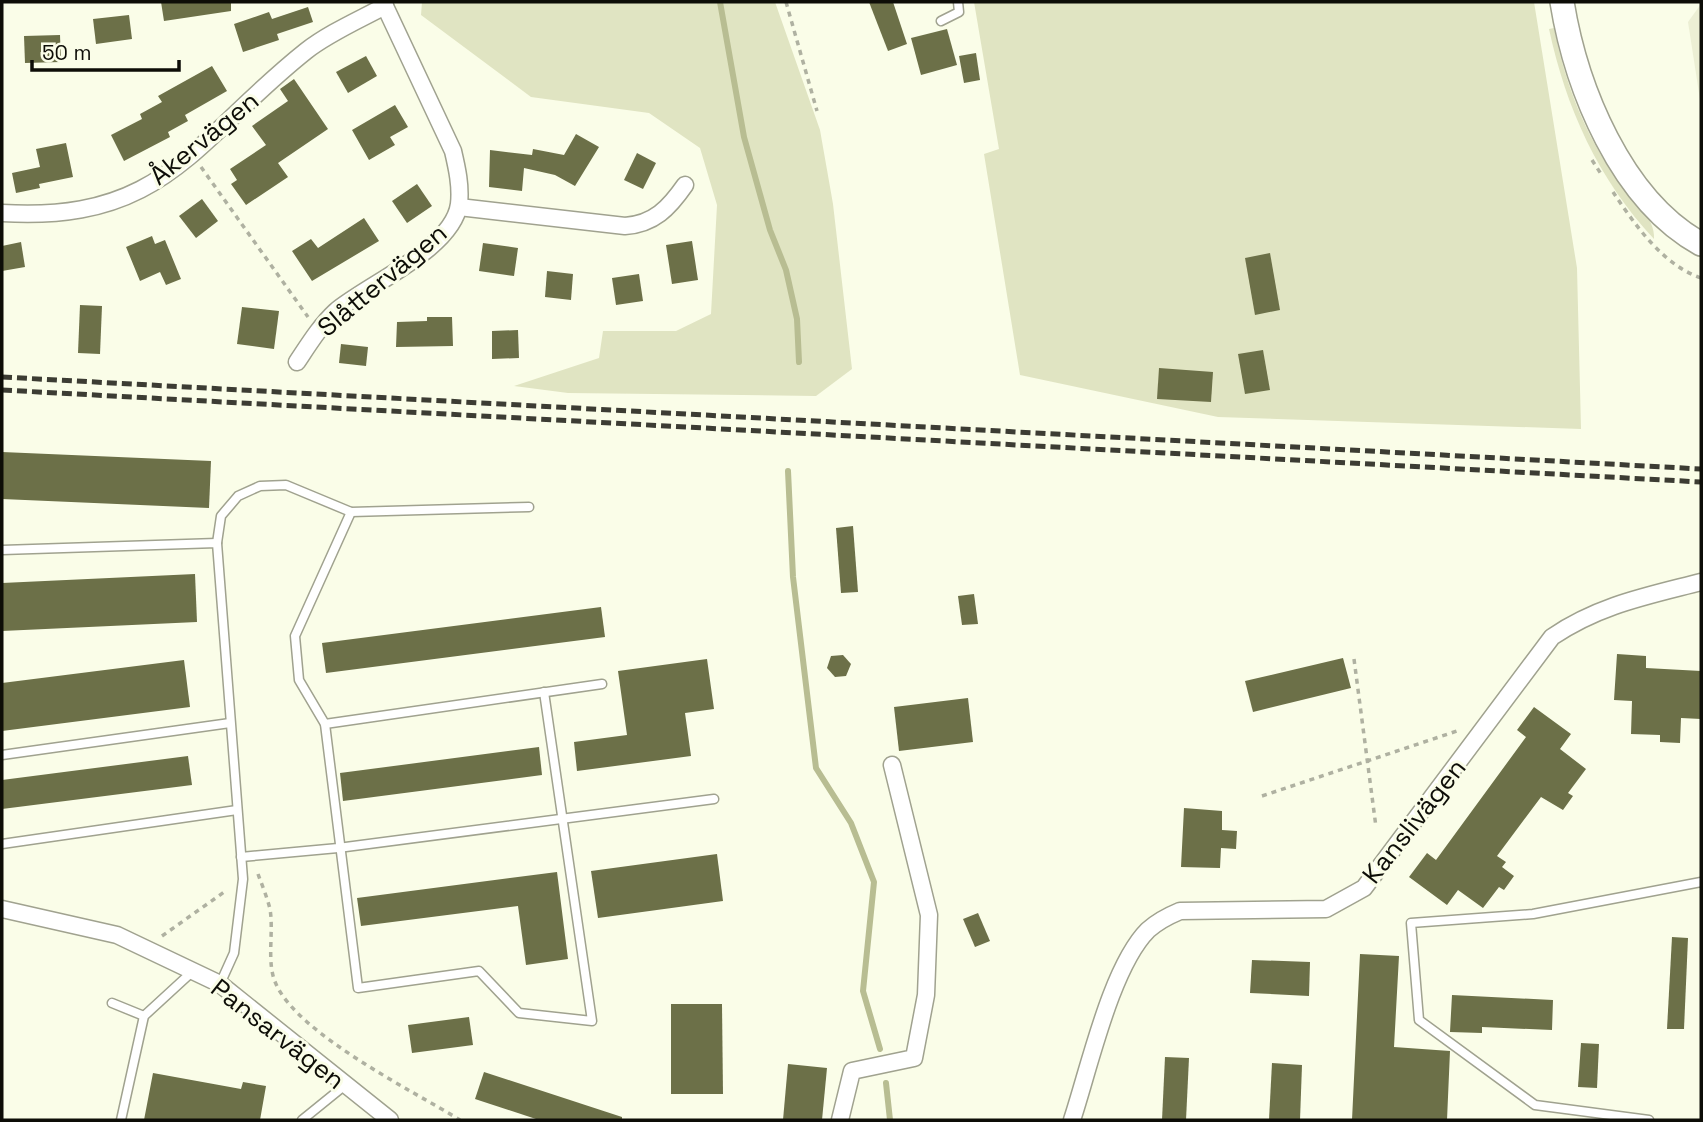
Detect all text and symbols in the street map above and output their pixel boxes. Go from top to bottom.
scale bar [32,28,178,72]
text: 50 m [42,39,92,66]
street label: Åkervägen [142,84,266,192]
street label: Slåttervägen [310,216,454,344]
street label: Kanslivägen [1355,752,1473,890]
street label: Pansarvägen [204,971,352,1097]

